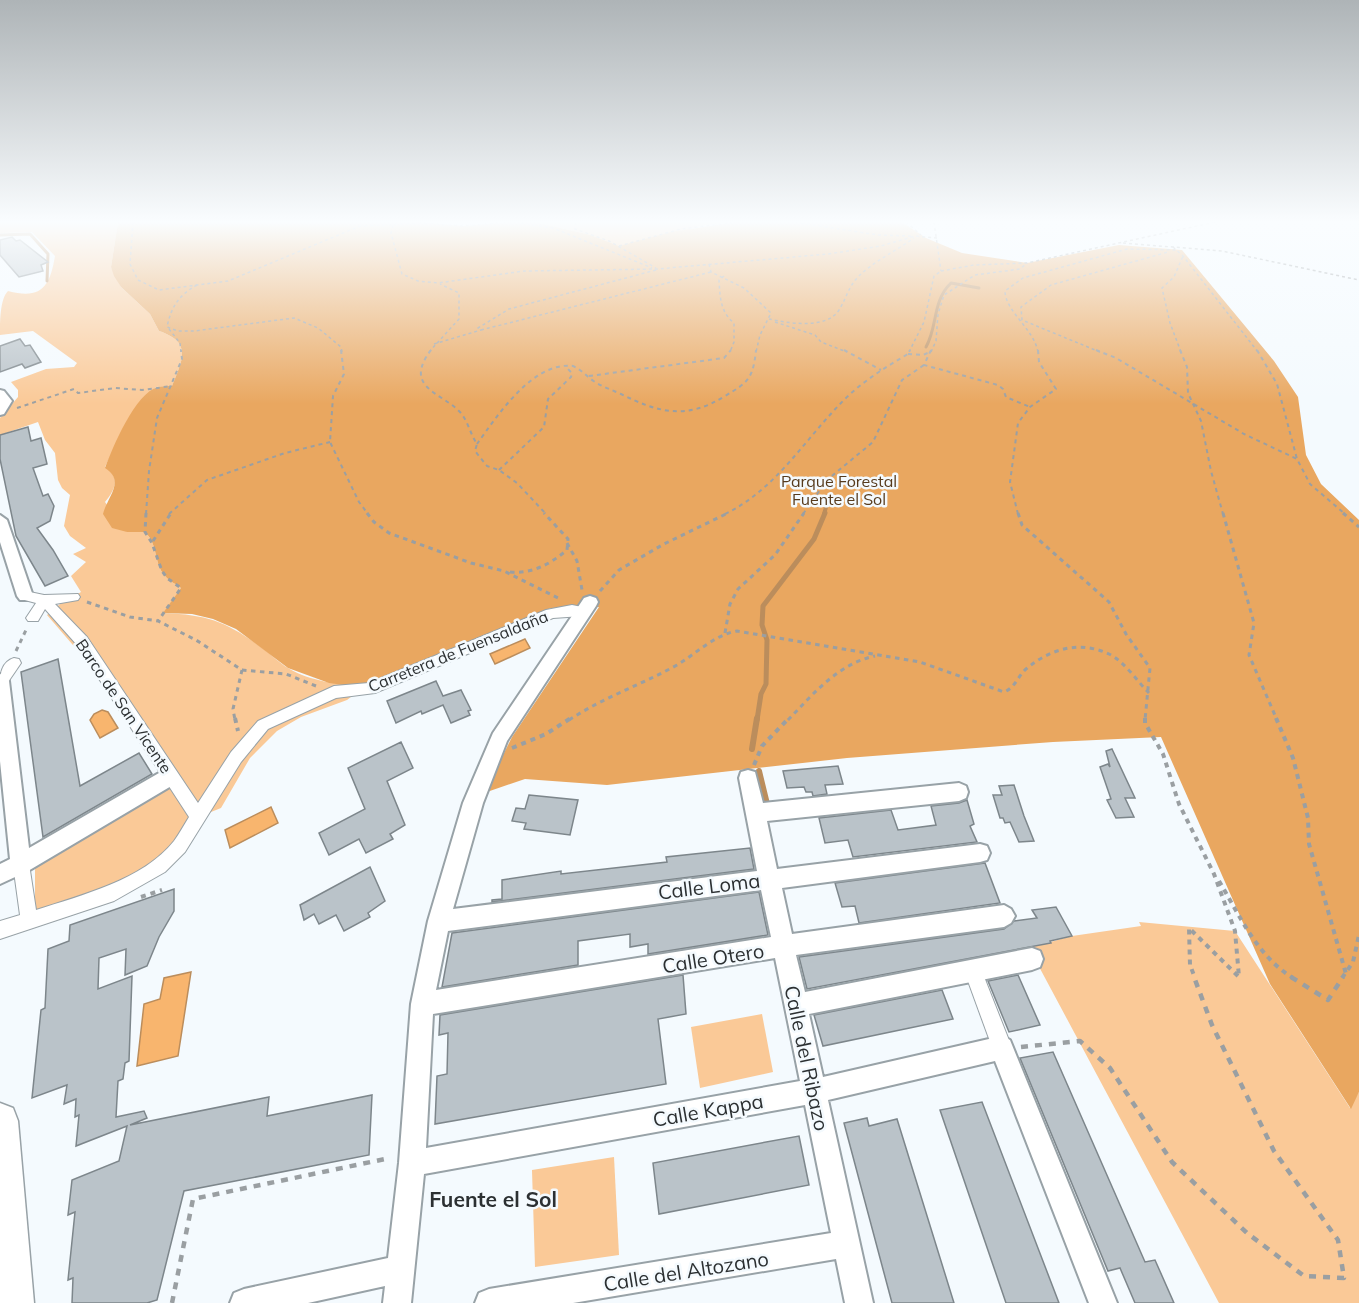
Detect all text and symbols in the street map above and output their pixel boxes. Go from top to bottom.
park label: Parque Forestal Fuente el Sol [781,471,897,509]
street label: Carretera de Fuensaldaña [365,606,551,696]
street label: Barco de San Vicente [72,635,176,777]
street label: Calle Loma [656,867,762,905]
street label: Calle Otero [660,938,766,978]
street label: Calle del Ribazo [779,983,835,1133]
street label: Calle Kappa [651,1088,765,1132]
district label: Fuente el Sol [429,1186,557,1212]
street label: Calle del Altozano [602,1246,770,1296]

